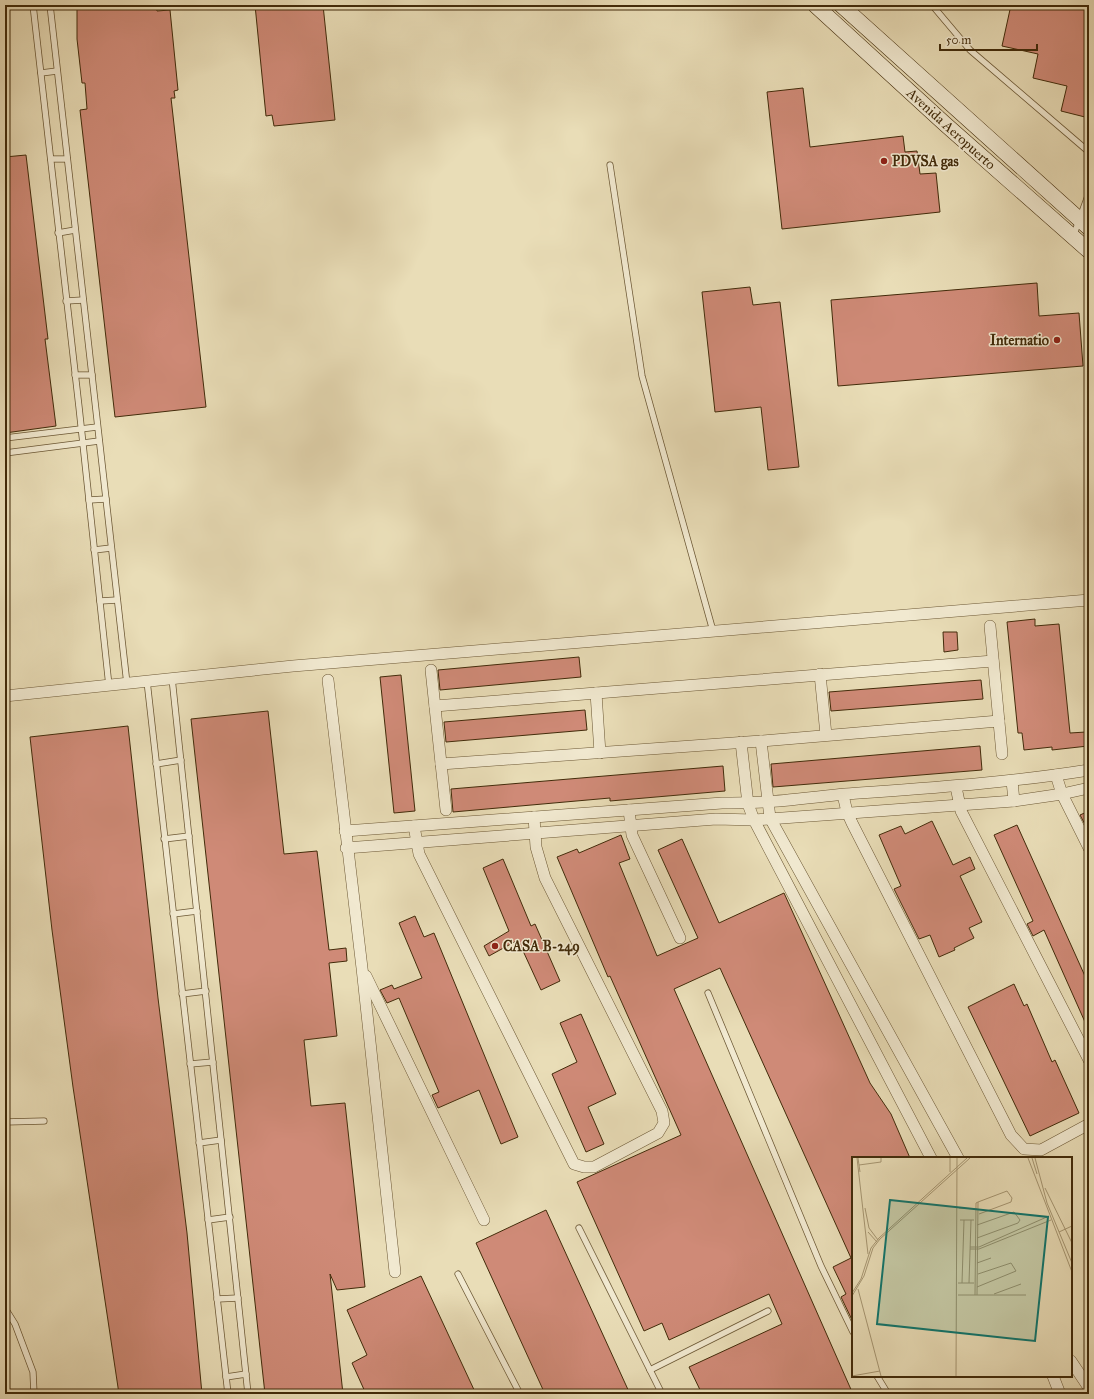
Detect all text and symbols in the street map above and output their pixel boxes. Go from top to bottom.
scale bar [940,26,1037,52]
text: 50 m [946,33,971,47]
street label: Avenida Aeropuerto [902,84,999,173]
place label: PDVSA gas [892,153,959,171]
marker: PDVSA gas [879,156,889,166]
place label: Internatio [990,332,1049,349]
marker: Internatio [1052,335,1062,345]
place label: CASA B-249 [503,938,580,956]
marker: CASA B-249 [490,941,500,951]
inset map [852,1157,1072,1377]

